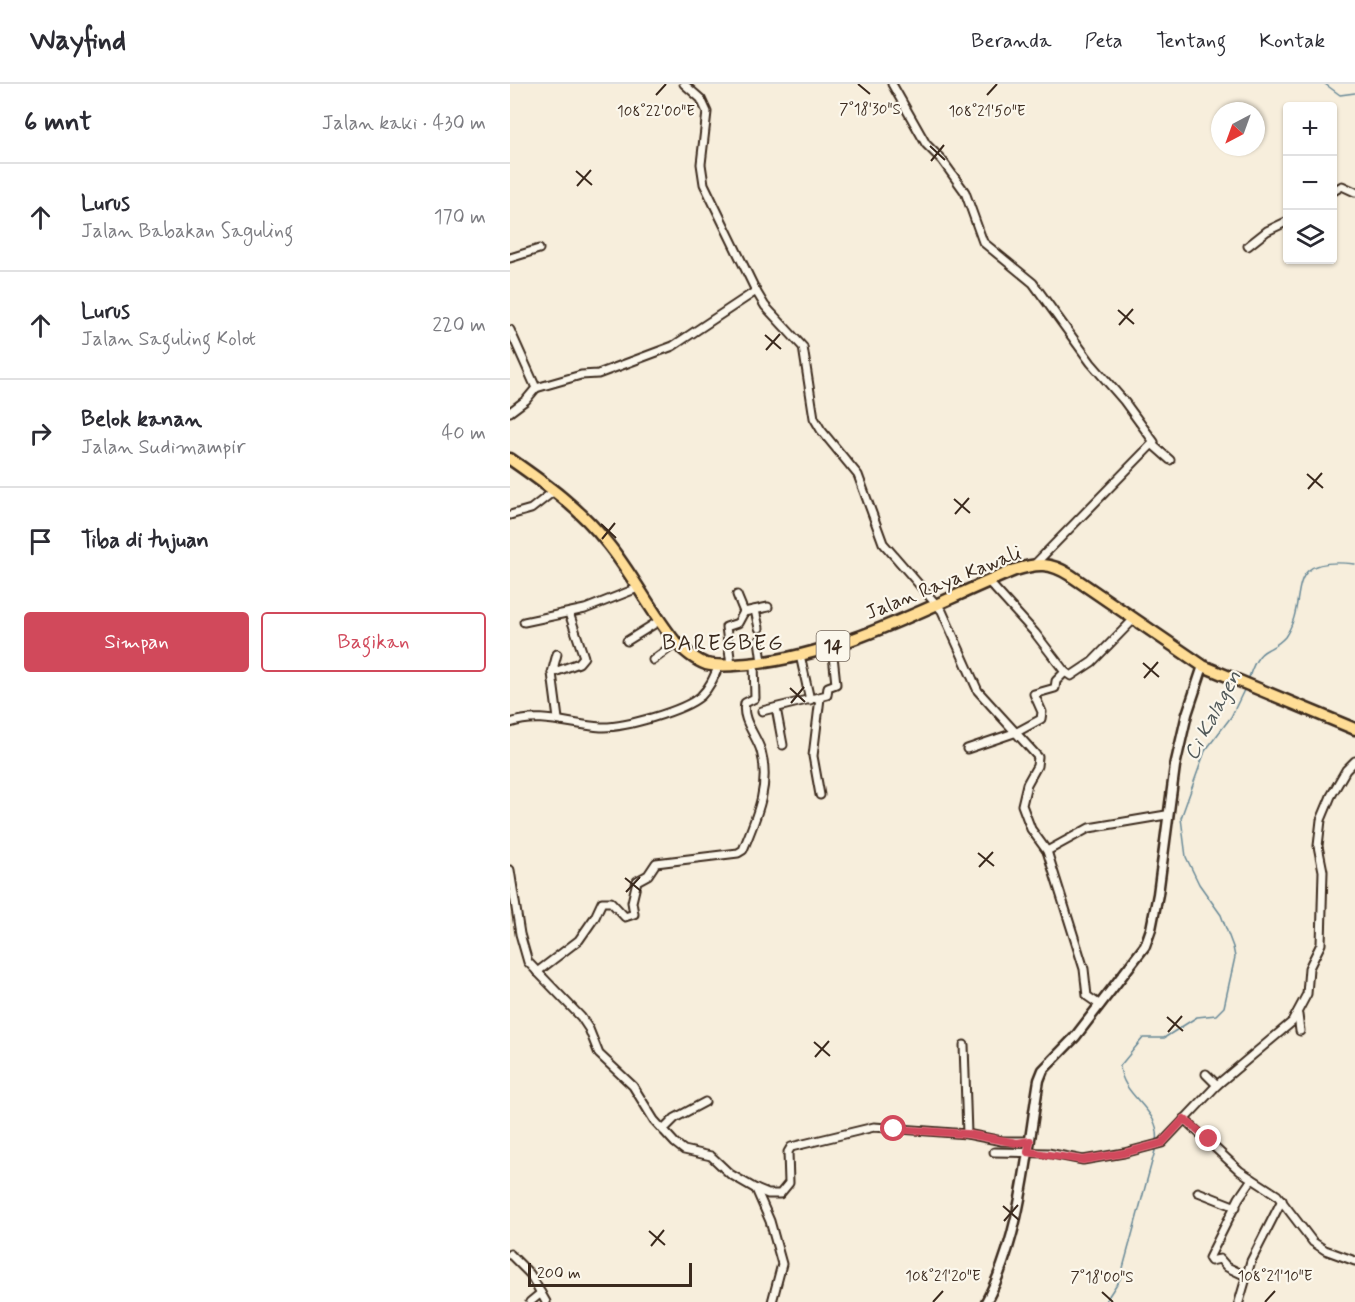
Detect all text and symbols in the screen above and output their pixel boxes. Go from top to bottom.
text: Wayfind [30,23,126,60]
text: Beranda [971,27,1052,55]
text: Peta [1085,27,1123,55]
text: Tentang [1156,27,1226,55]
text: Kontak [1259,27,1325,55]
text: 7°18'30"S [839,100,901,120]
text: 108°22'00"E [617,102,695,122]
text: 108°21'50"E [948,102,1026,122]
north arrow [1211,102,1265,156]
map controls [1283,102,1337,264]
button: + [1283,102,1337,156]
text: 6 mnt [24,106,92,140]
text: Jalan kaki · 430 m [322,110,486,137]
button: − [1283,156,1337,210]
text: Lurus [81,190,130,218]
icon: ahead [24,201,57,234]
text: 170 m [434,204,486,231]
button: layers [1283,210,1337,264]
text: Jalan Babakan Saguling [81,218,293,245]
text: Lurus [81,298,130,326]
icon: ahead [24,309,57,342]
text: 220 m [432,312,486,339]
text: Jalan Saguling Kolot [81,326,256,353]
text: Belok kanan [81,406,202,434]
icon: right [24,417,57,450]
text: 40 m [442,420,486,447]
text: Jalan Sudimampir [81,434,246,461]
icon: arrive [24,525,57,558]
text: Tiba di tujuan [81,527,209,555]
street label: Jalan Raya Kawali [862,540,1026,627]
button: Simpan [24,612,249,672]
button: Bagikan [261,612,486,672]
district label: BAREGBEG [662,630,784,658]
road number: 14 [816,631,850,661]
water label: Ci Kalagen [1178,666,1248,765]
route start [880,1115,906,1141]
route end [1195,1125,1221,1151]
scale bar [528,1260,692,1288]
text: 200 m [537,1263,581,1284]
text: 108°21'20"E [905,1267,981,1287]
text: 108°21'10"E [1238,1267,1313,1287]
text: 7°18'00"S [1070,1268,1134,1288]

